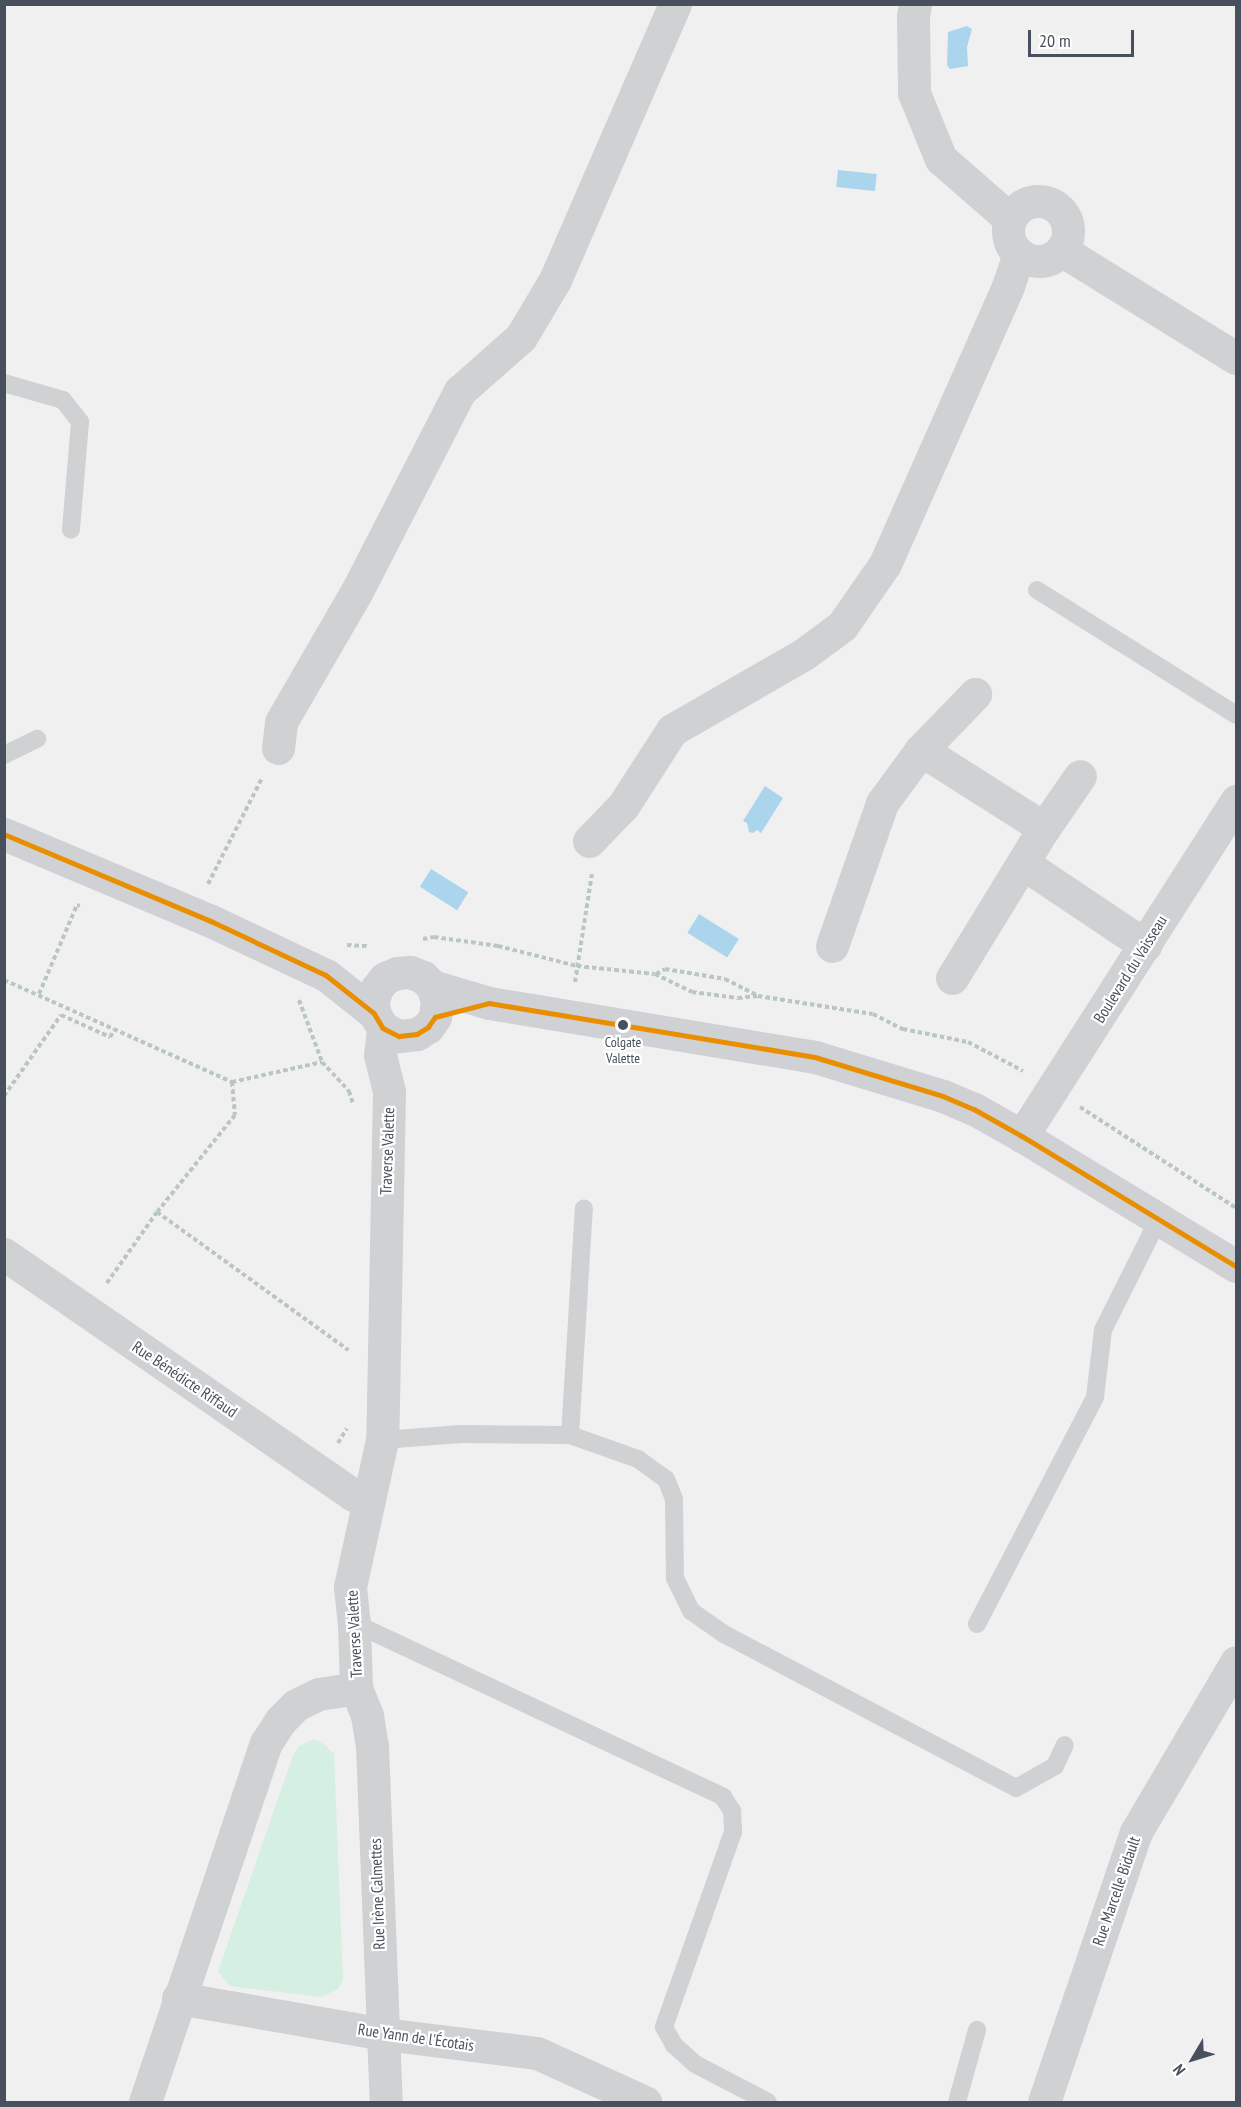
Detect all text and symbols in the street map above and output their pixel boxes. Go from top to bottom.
scale bar [1031,18,1138,56]
text: 20 m [1039,29,1071,52]
street label: Boulevard du Vaisseau [1089,912,1171,1026]
marker: Colgate Valette [617,1019,629,1031]
place label: Colgate Valette [605,1034,641,1066]
street label: Traverse Valette [376,1107,398,1195]
street label: Rue Bénédicte Riffaud [129,1337,241,1421]
street label: Traverse Valette [342,1590,366,1678]
street label: Rue Marcelle Bidault [1088,1834,1144,1948]
street label: Rue Irène Calmettes [365,1838,389,1950]
street label: Rue Yann de l'Écotais [357,2019,475,2055]
north arrow [1163,2029,1223,2089]
text: N [1168,2061,1189,2080]

